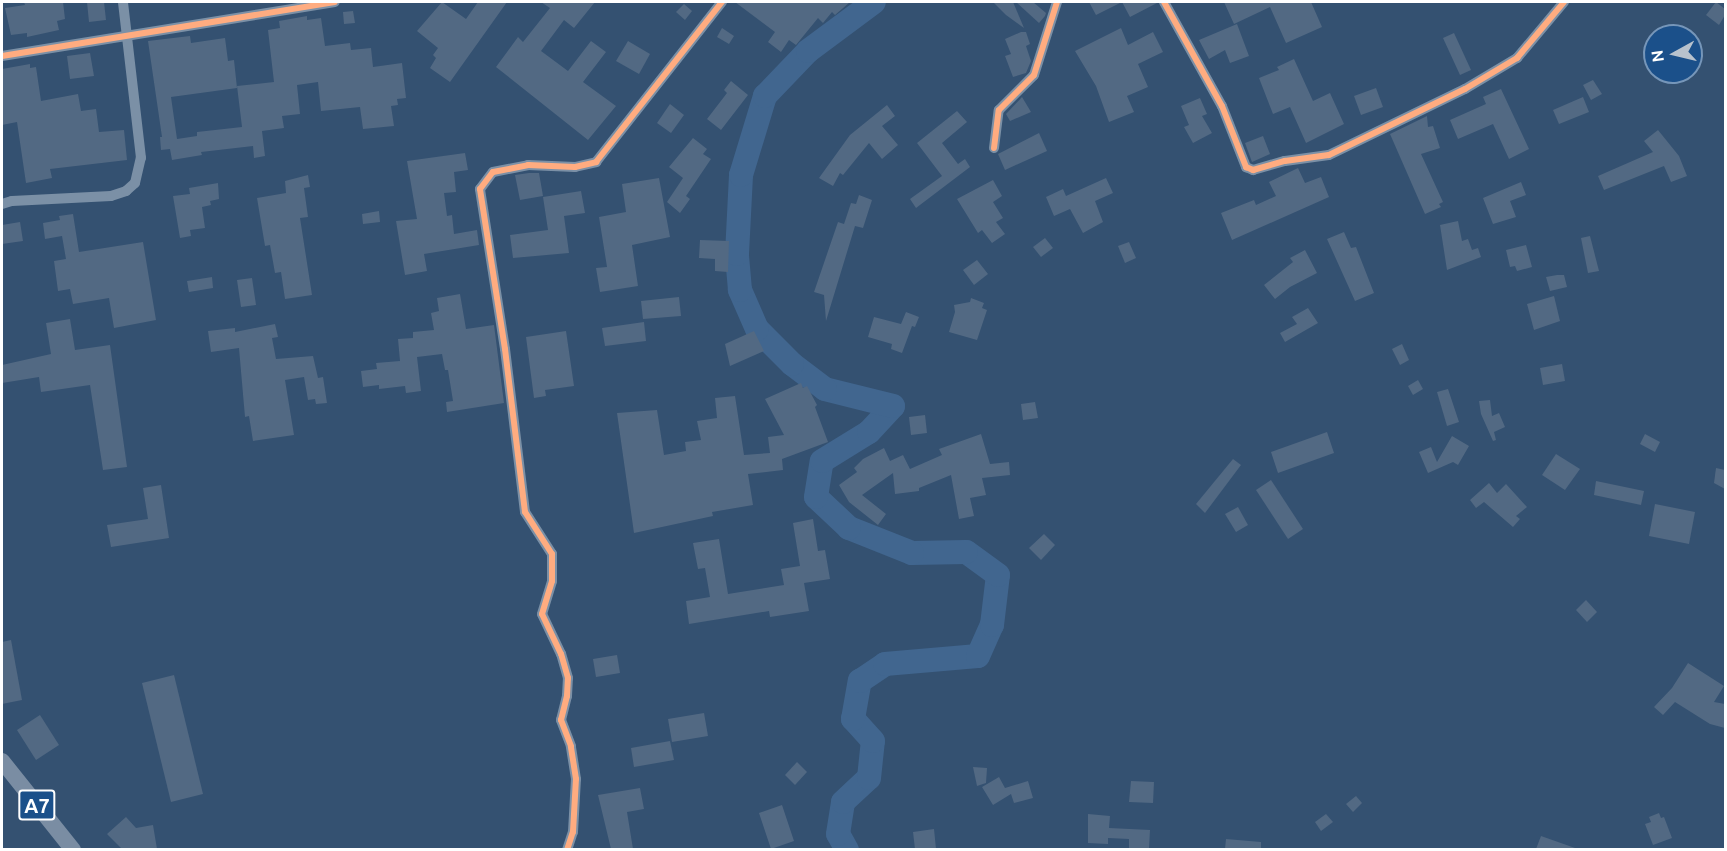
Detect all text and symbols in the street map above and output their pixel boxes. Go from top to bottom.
north arrow [1643,24,1703,84]
text: N [1647,49,1667,63]
road number: A7 [18,788,57,822]

